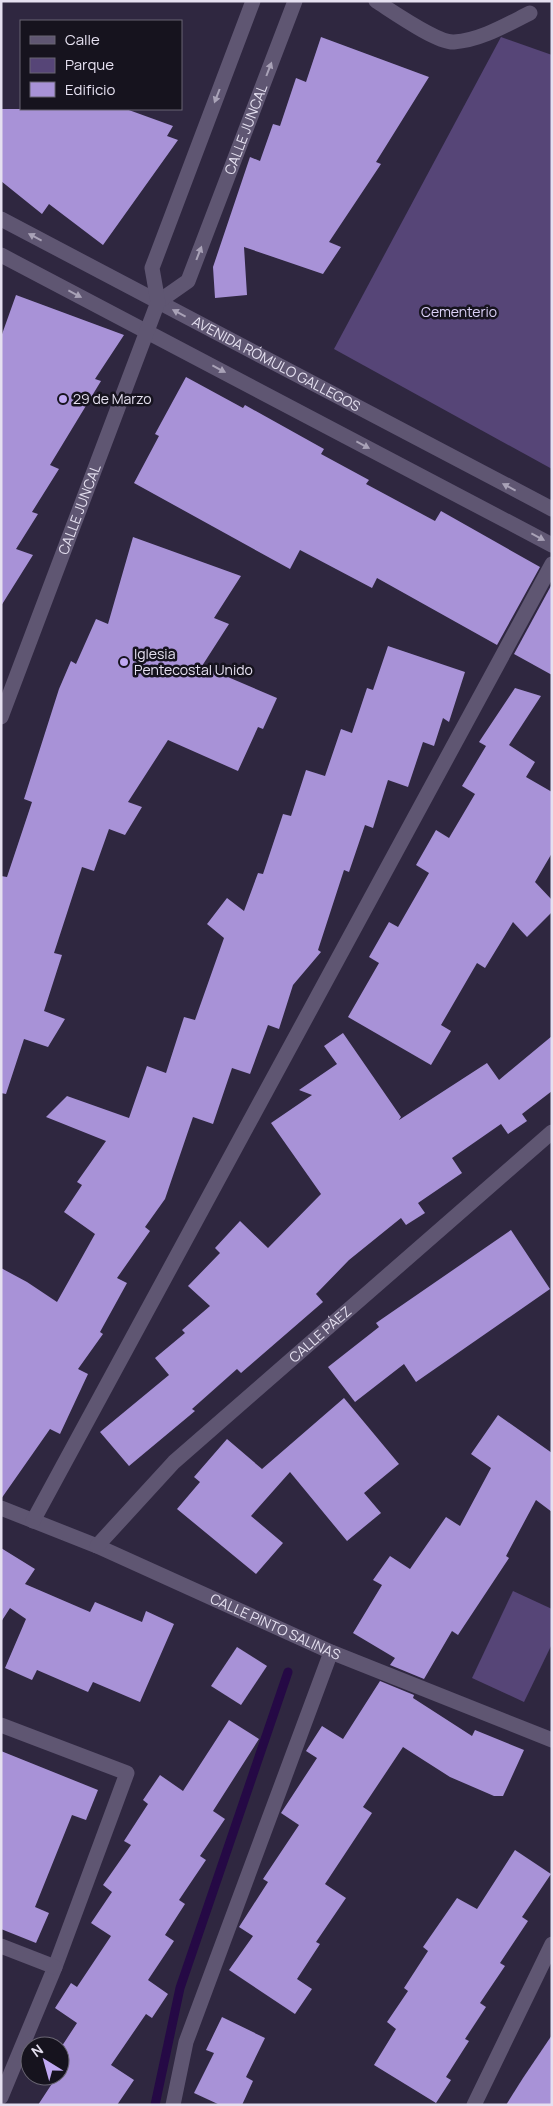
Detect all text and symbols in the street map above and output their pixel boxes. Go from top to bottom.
legend [20,20,182,110]
text: Calle [65,29,100,50]
text: Parque [65,54,114,75]
one-way arrow [266,61,273,76]
text: Edificio [65,79,116,100]
street label: CALLE JUNCAL [220,81,271,177]
one-way arrow [213,89,221,104]
one-way arrow [28,233,43,241]
one-way arrow [195,245,203,260]
one-way arrow [68,290,83,298]
park label: Cementerio [421,302,497,321]
one-way arrow [172,309,186,317]
street label: AVENIDA RÓMULO GALLEGOS [189,311,364,416]
one-way arrow [212,365,227,373]
place label: 29 de Marzo [73,389,151,408]
marker: 29 de Marzo [57,393,69,405]
one-way arrow [356,441,370,449]
street label: CALLE JUNCAL [53,461,105,557]
one-way arrow [501,483,516,491]
one-way arrow [530,533,545,541]
place label: Iglesia Pentecostal Unido [134,644,253,679]
marker: Iglesia Pentecostal Unido [118,656,130,668]
street label: CALLE PÁEZ [285,1302,355,1366]
street label: CALLE PINTO SALINAS [207,1589,344,1664]
north arrow [20,2036,70,2086]
text: N [27,2040,47,2061]

